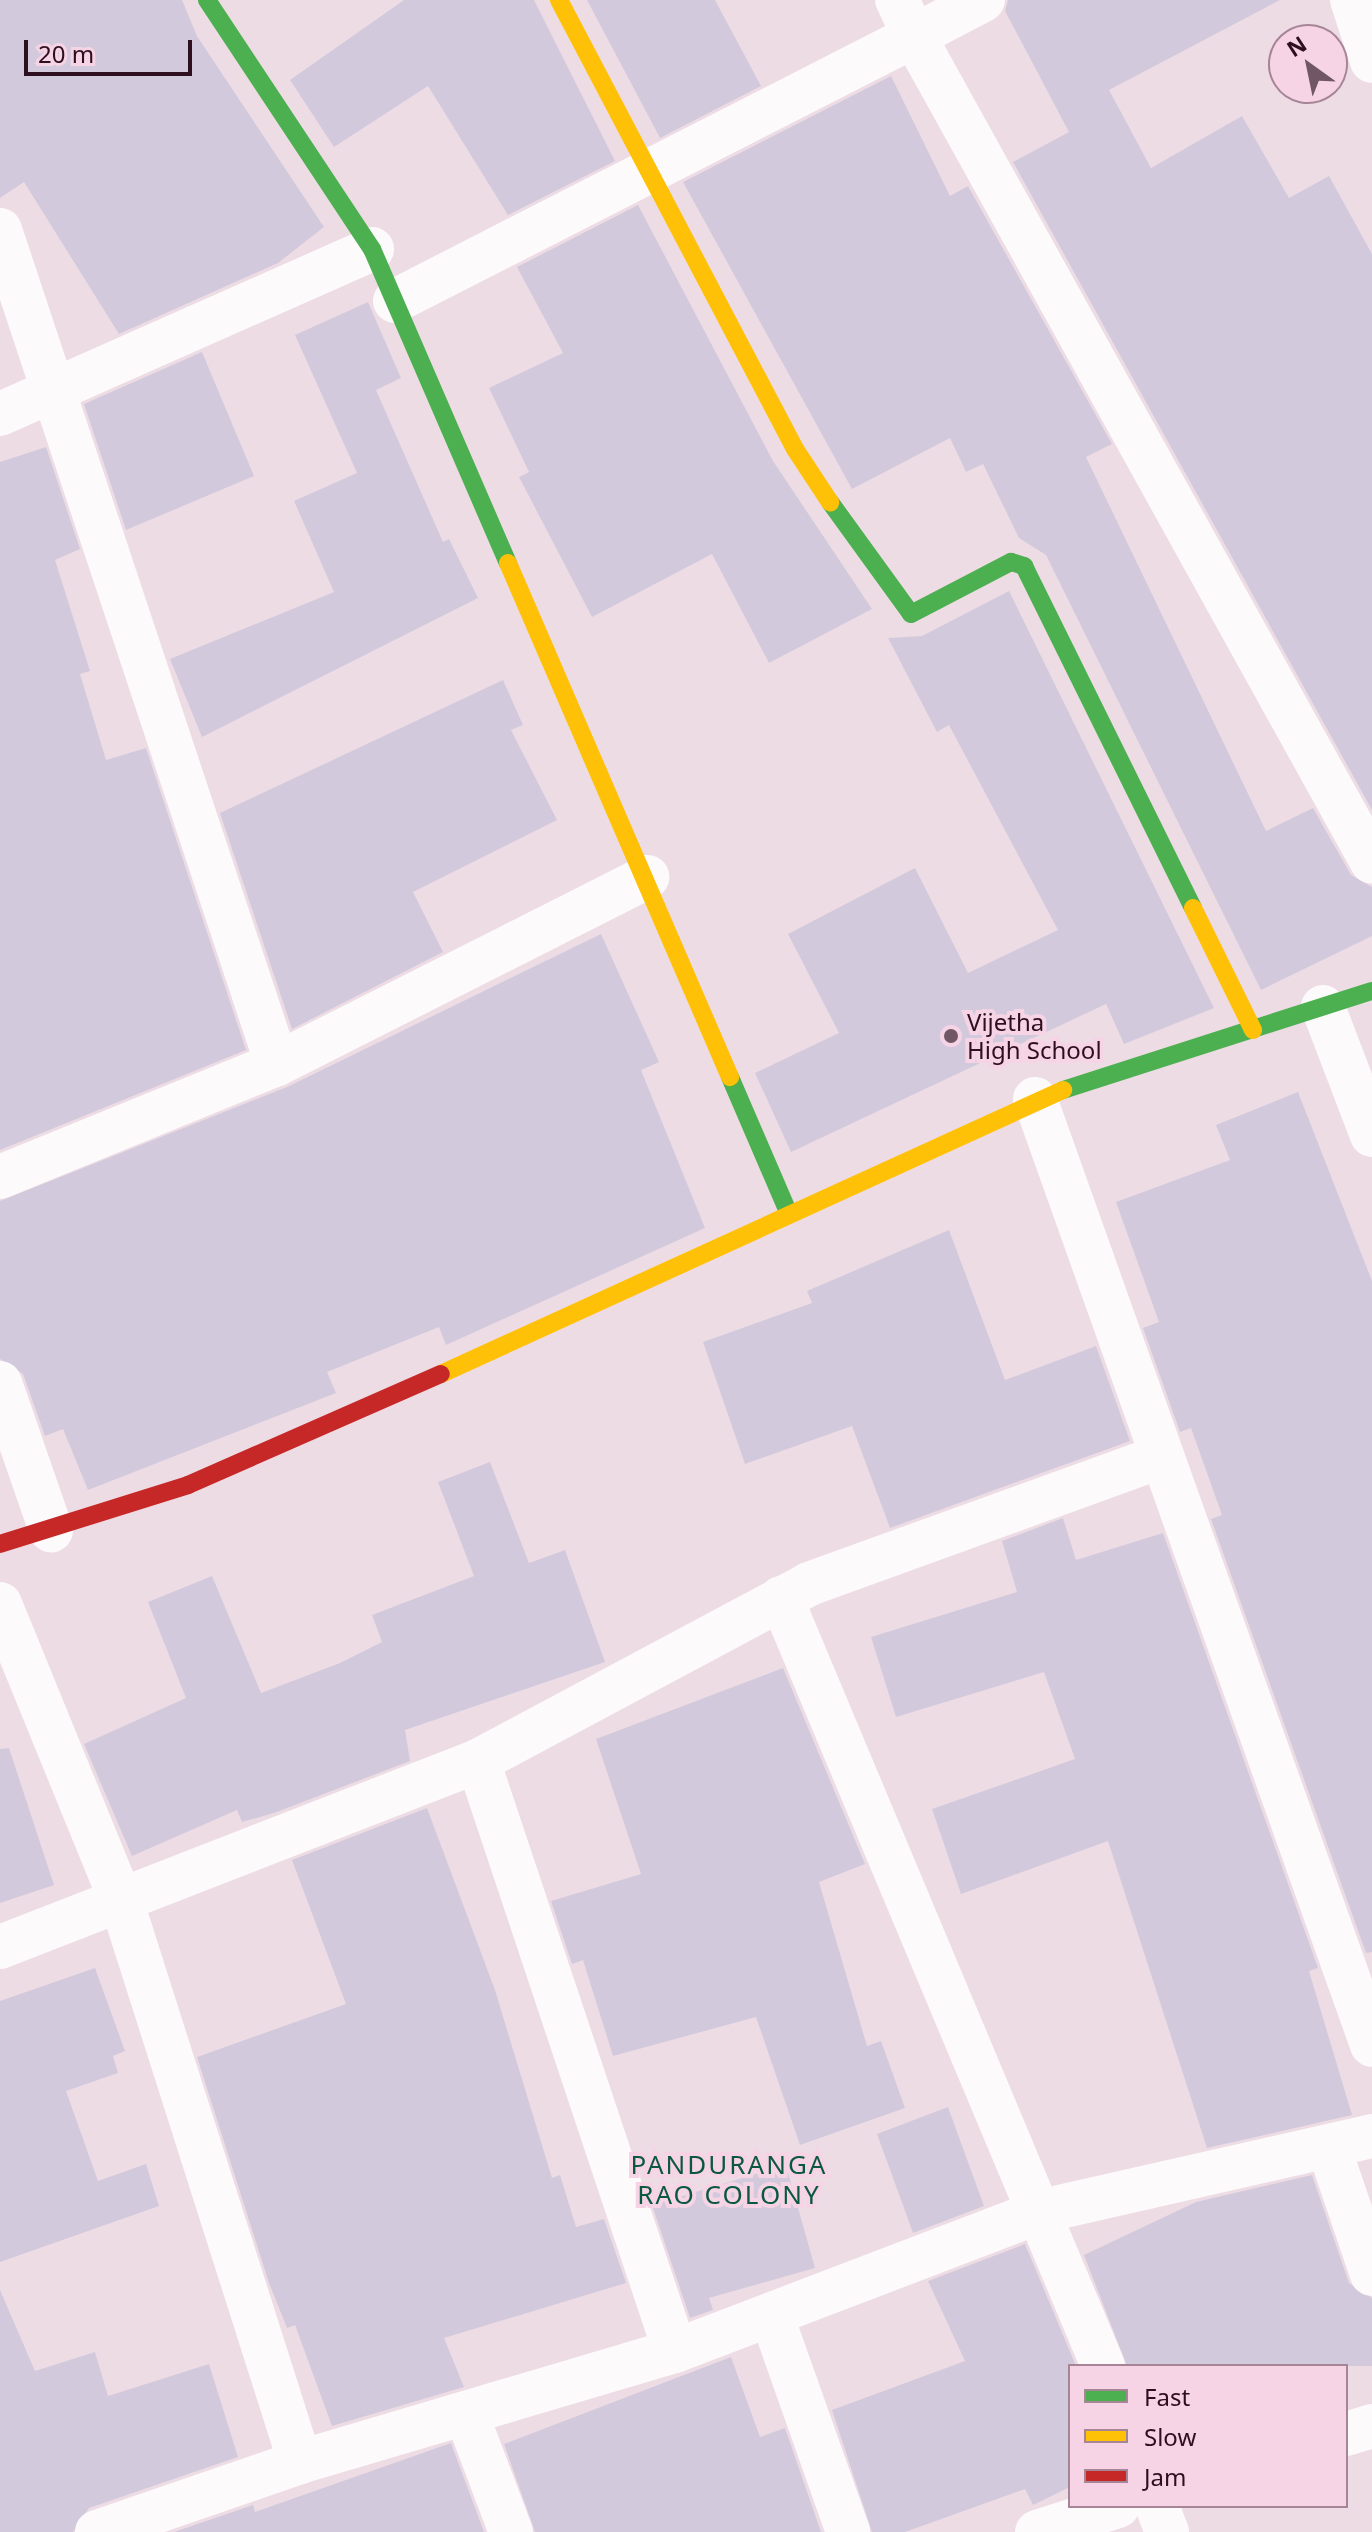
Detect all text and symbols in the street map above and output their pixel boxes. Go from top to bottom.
scale bar [28,24,196,74]
north arrow [1268,24,1348,104]
text: N [1280,28,1312,63]
text: 20 m [38,37,94,70]
place label: Vijetha High School [967,1008,1102,1064]
marker: Vijetha High School [942,1027,960,1045]
district label: PANDURANGA RAO COLONY [631,2149,827,2210]
legend [1068,2364,1348,2508]
text: Fast [1144,2380,1190,2413]
text: Slow [1144,2420,1196,2453]
text: Jam [1144,2460,1186,2493]

